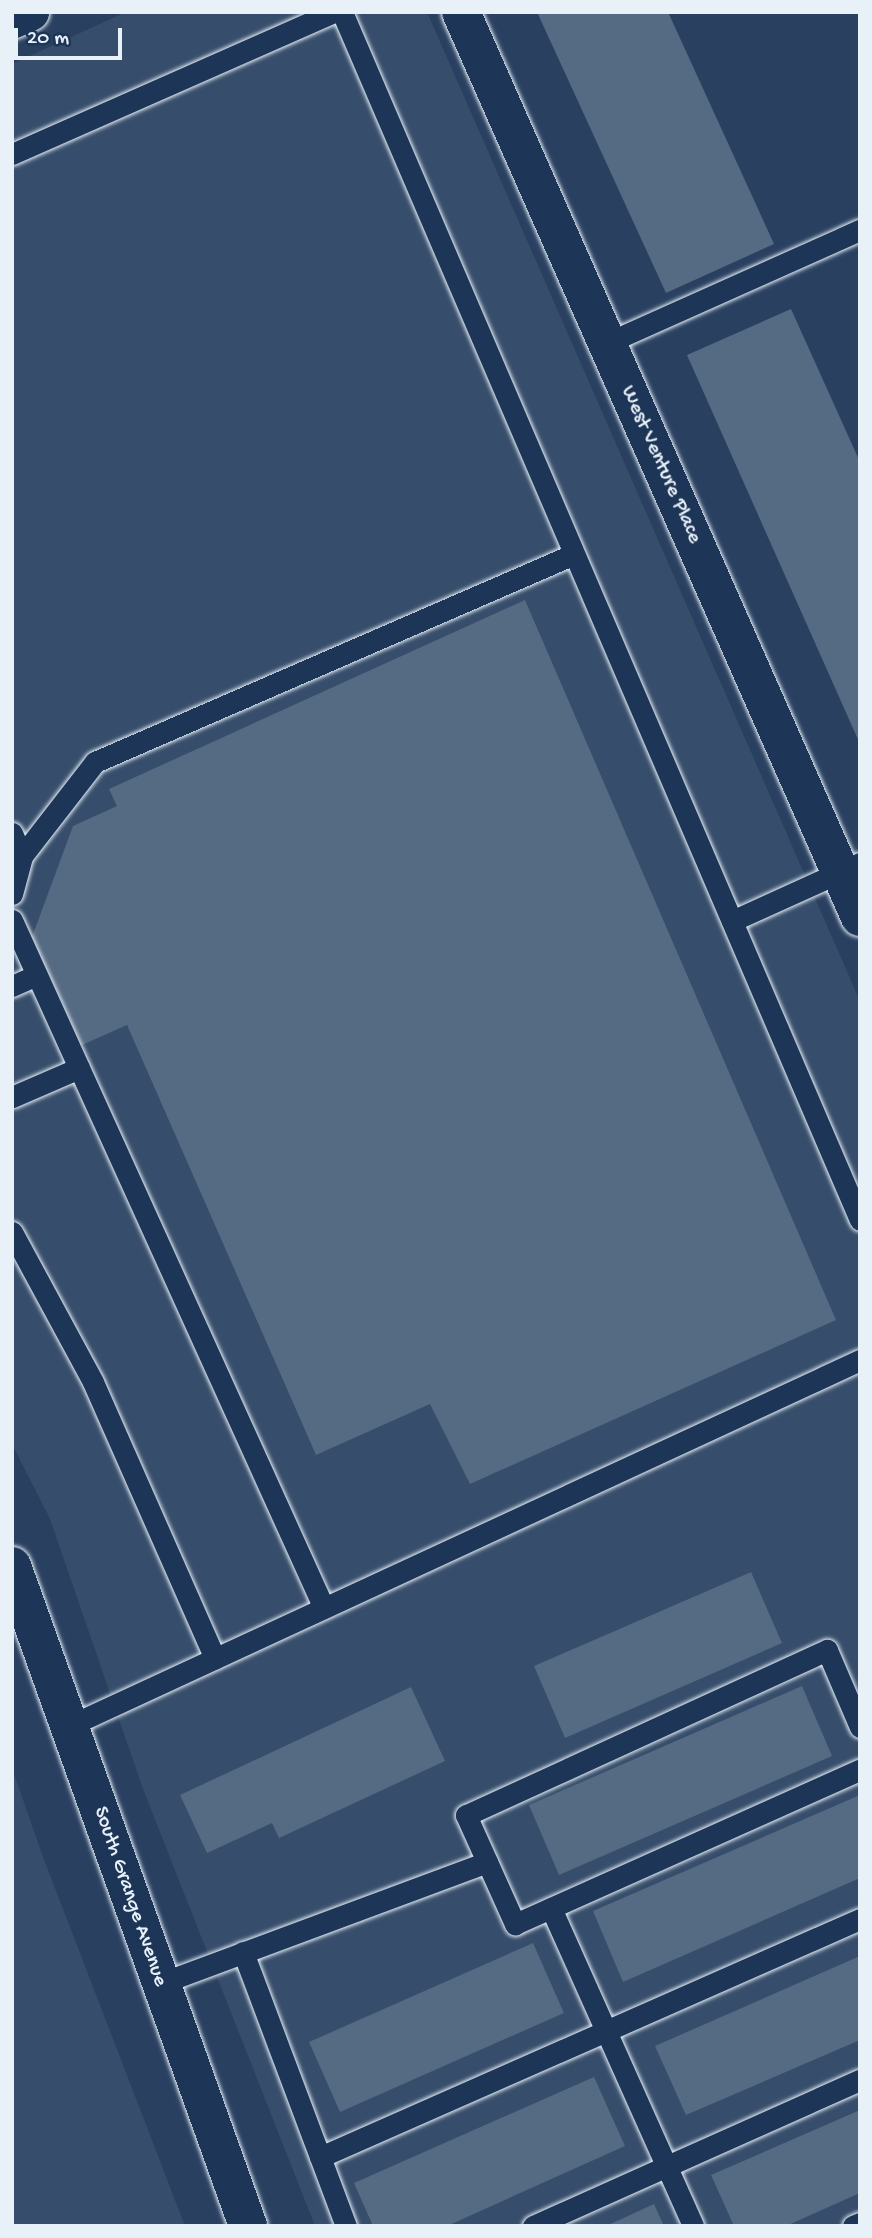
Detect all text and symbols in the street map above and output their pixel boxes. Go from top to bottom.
scale bar [18,14,126,58]
text: 20 m [27,27,69,52]
street label: West Venture Place [614,382,706,548]
street label: South Grange Avenue [86,1804,172,1990]

